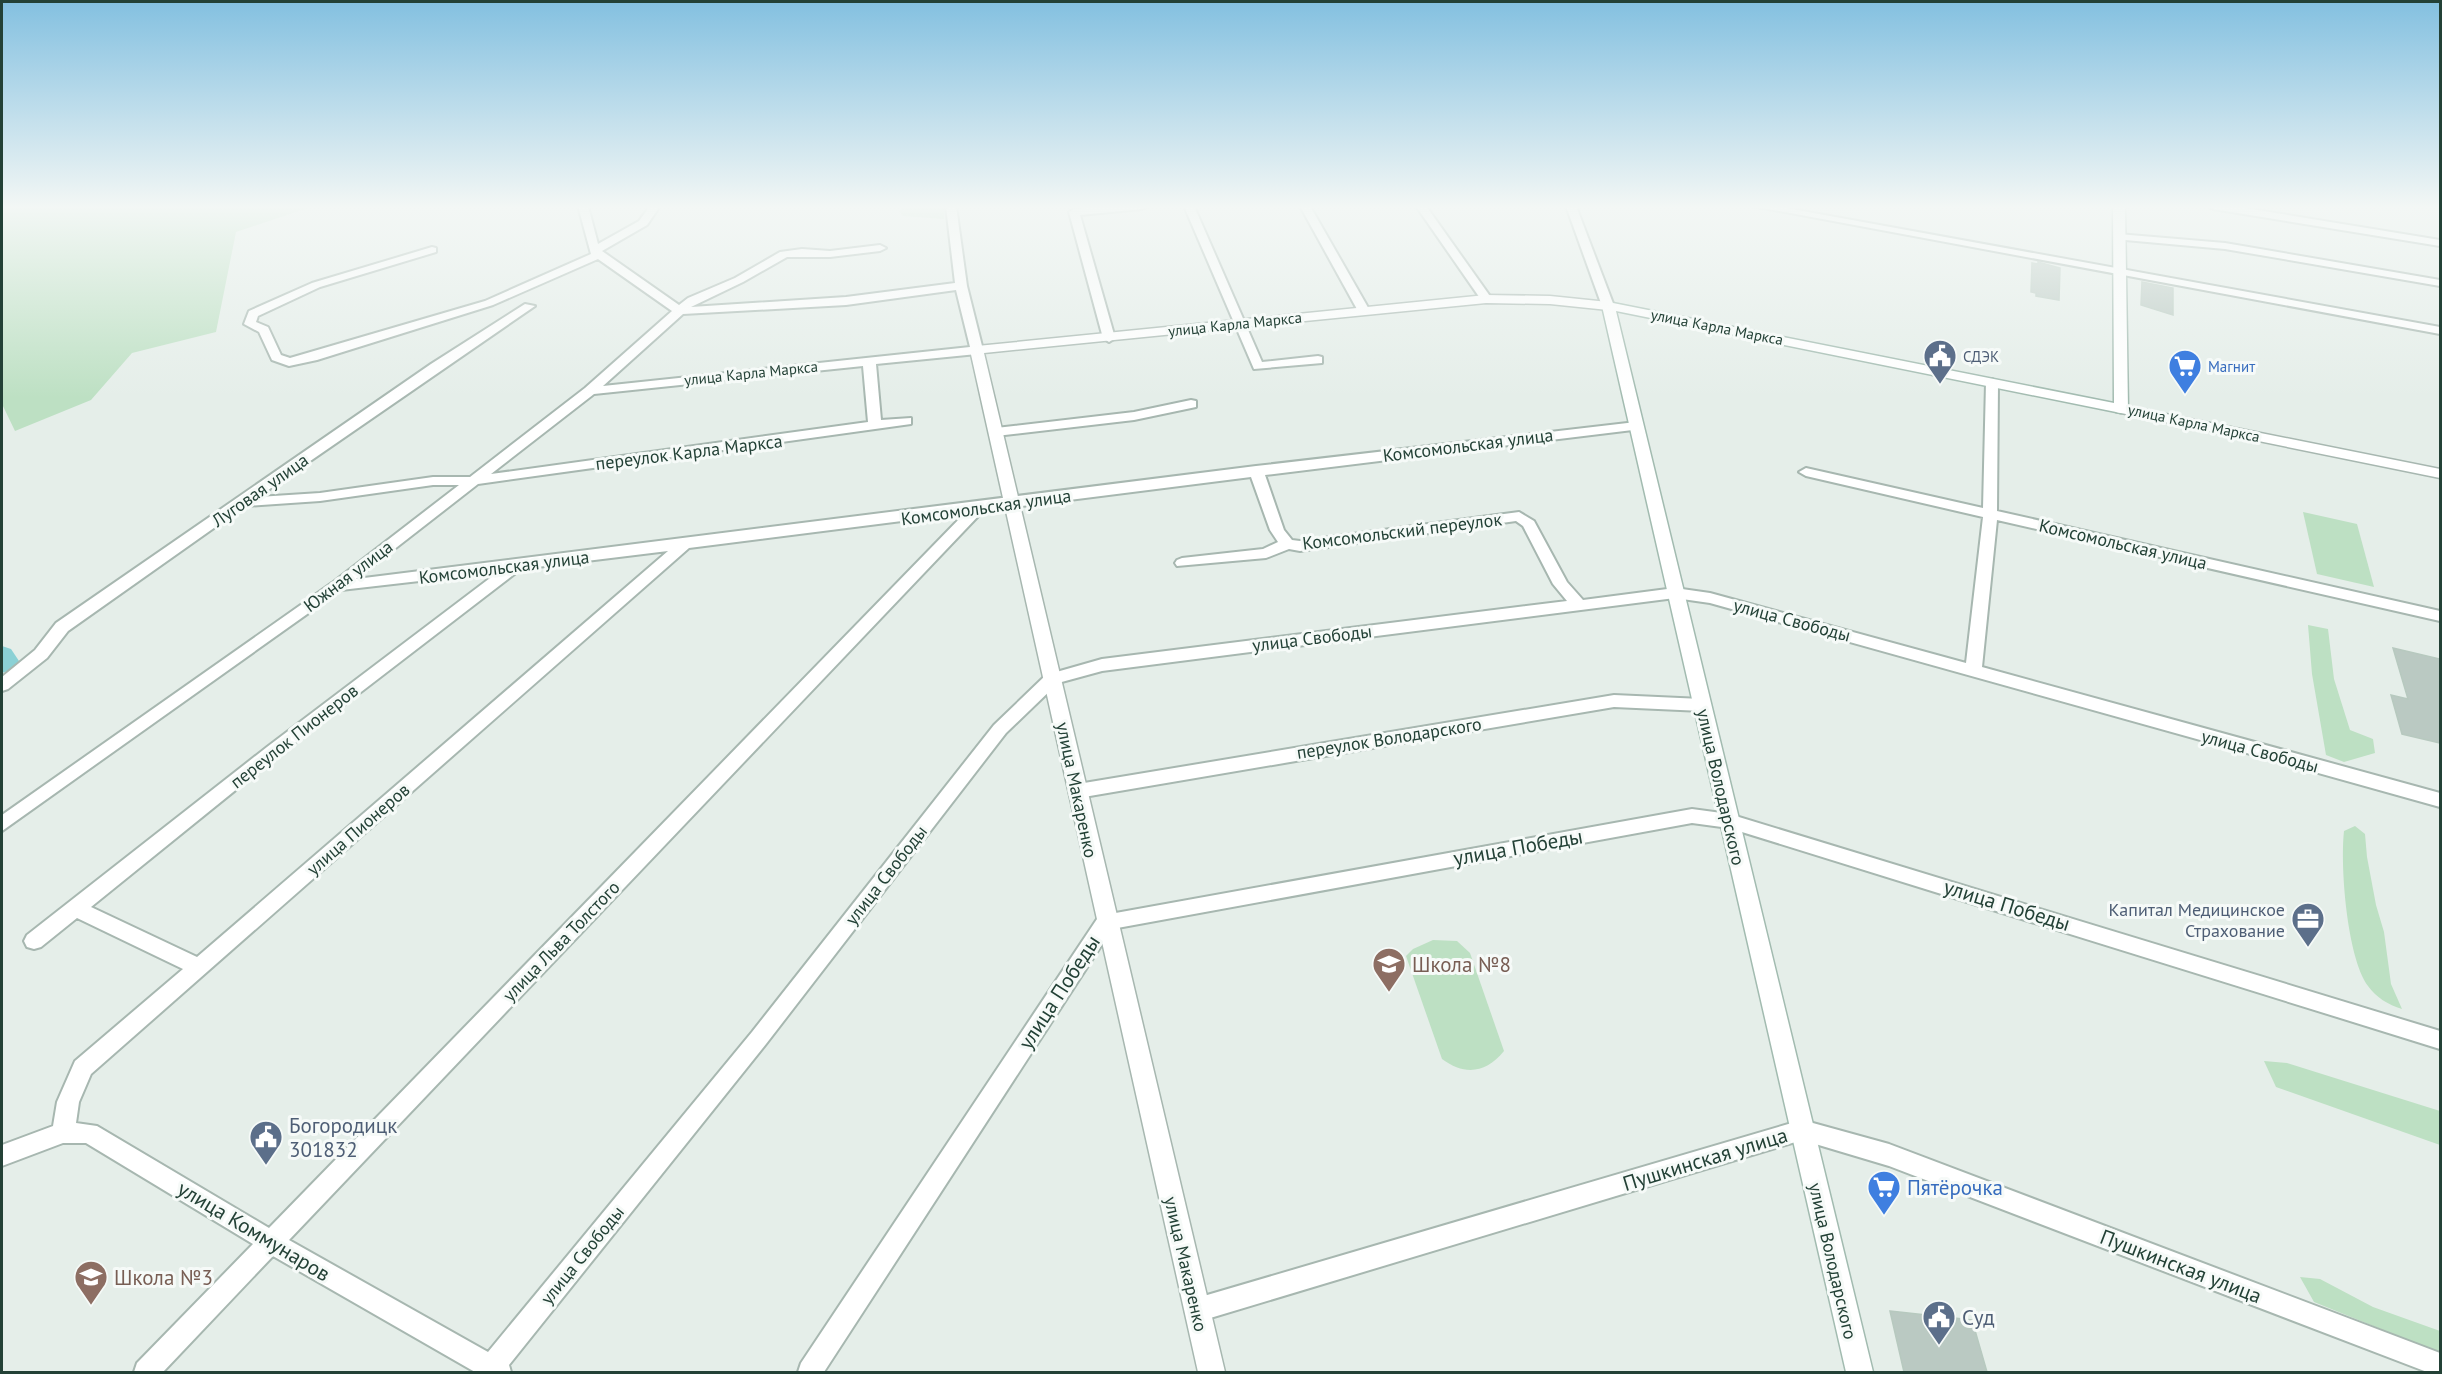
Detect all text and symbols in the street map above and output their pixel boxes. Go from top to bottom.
street label: улица Карла Маркса [1649,305,1785,349]
street label: улица Карла Маркса [1167,308,1303,340]
public building icon: СДЭК [1922,338,1958,385]
place label: СДЭК [1963,347,1999,366]
supermarket icon: Магнит [2167,348,2203,395]
street label: улица Карла Маркса [683,357,819,389]
place label: Магнит [2208,357,2255,376]
street label: улица Карла Маркса [2126,400,2262,446]
street label: Комсомольская улица [1381,423,1555,467]
street label: переулок Карла Маркса [594,429,784,475]
street label: Луговая улица [206,448,313,532]
street label: Комсомольская улица [899,484,1073,530]
street label: Комсомольский переулок [1301,507,1503,555]
street label: Комсомольская улица [2037,513,2209,575]
street label: Южная улица [299,535,397,617]
street label: Комсомольская улица [417,545,591,589]
street label: улица Свободы [1731,593,1853,647]
street label: улица Свободы [1251,619,1373,657]
street label: переулок Пионеров [225,679,363,793]
street label: улица Володарского [1692,707,1750,867]
street label: переулок Володарского [1295,712,1483,764]
street label: улица Макаренко [1051,720,1103,860]
street label: улица Свободы [2199,724,2321,778]
street label: улица Пионеров [302,778,414,880]
street label: улица Свободы [840,821,932,929]
street label: улица Победы [1451,822,1585,872]
street label: улица Победы [1940,873,2074,937]
street label: улица Льва Толстого [498,876,624,1006]
place label: Капитал Медицинское Страхование [2108,898,2285,942]
office icon: Капитал Медицинское Страхование [2290,901,2326,948]
street label: улица Победы [1012,930,1106,1054]
school or university icon: Школа №8 [1371,946,1407,993]
place label: Школа №8 [1412,951,1511,978]
place label: Богородицк 301832 [289,1112,397,1163]
public building icon: Богородицк 301832 [248,1119,284,1166]
street label: Пушкинская улица [1619,1121,1791,1197]
supermarket icon: Пятёрочка [1866,1169,1902,1216]
place label: Пятёрочка [1907,1174,2003,1201]
street label: улица Коммунаров [173,1175,335,1287]
street label: улица Володарского [1804,1181,1862,1341]
street label: улица Макаренко [1159,1194,1213,1334]
street label: улица Свободы [535,1201,629,1309]
street label: Пушкинская улица [2096,1223,2266,1309]
school or university icon: Школа №3 [73,1259,109,1306]
place label: Школа №3 [114,1264,213,1291]
public building icon: Суд [1921,1299,1957,1346]
place label: Суд [1962,1304,1995,1331]

